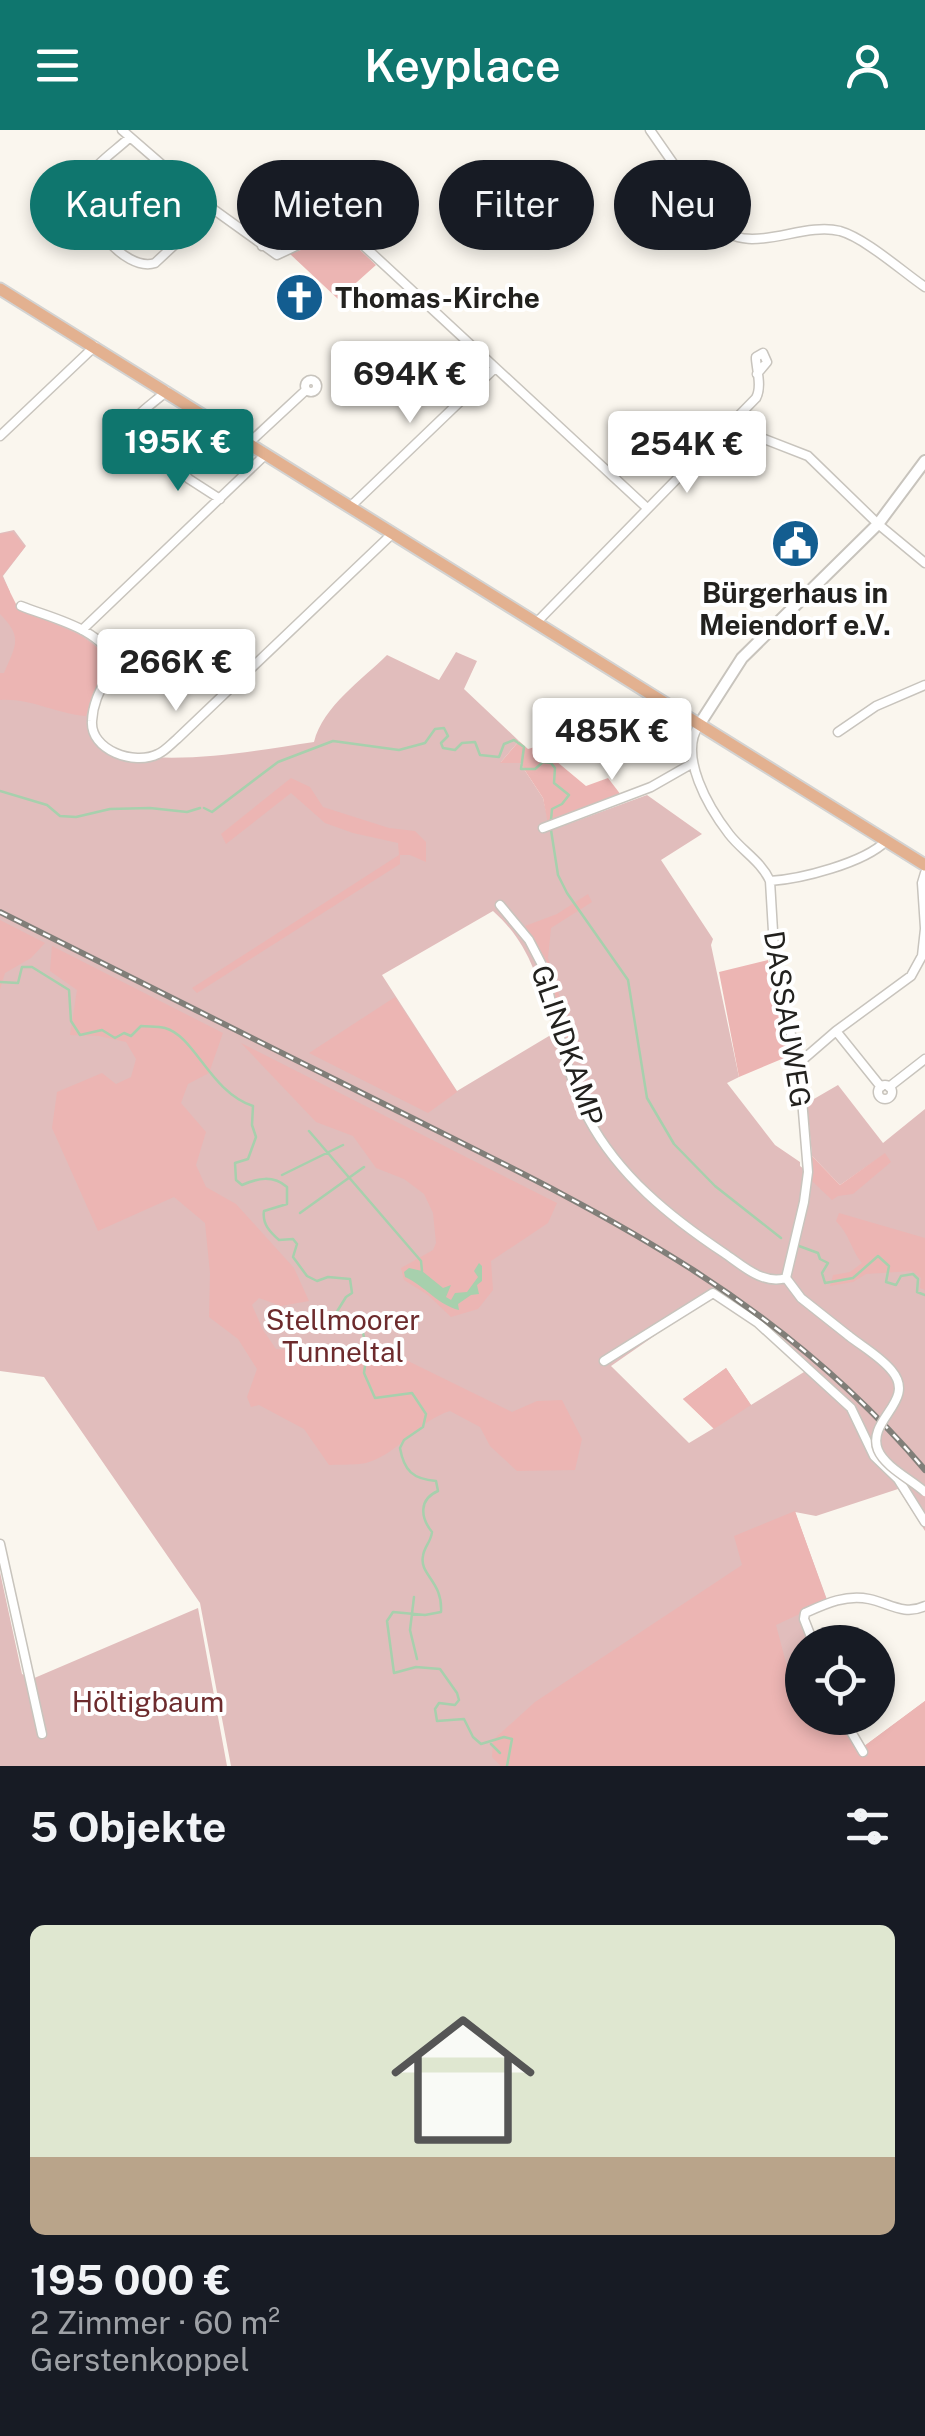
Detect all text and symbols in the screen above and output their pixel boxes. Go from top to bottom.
icon: menu [30,38,85,93]
icon: person [840,38,895,93]
text: Keyplace [364,39,561,92]
chip: Kaufen [30,160,217,250]
chip: Mieten [237,160,419,250]
chip: Filter [439,160,594,250]
chip: Neu [614,160,751,250]
church icon: Thomas-Kirche [274,271,326,323]
place label: Thomas-Kirche [335,281,540,314]
pin: 694K € [329,341,491,426]
text: 694K € [353,355,467,392]
pin: 195K € [97,409,259,494]
pin: 254K € [606,411,768,496]
text: 195K € [124,423,232,460]
text: 254K € [630,425,744,462]
public building icon: Bürgerhaus in Meiendorf e.V. [769,518,821,570]
place label: Bürgerhaus in Meiendorf e.V. [699,576,891,641]
pin: 266K € [95,629,257,714]
text: 266K € [119,643,233,680]
pin: 485K € [531,698,693,783]
text: 485K € [554,712,670,749]
street label: DASSAUWEG [758,928,818,1110]
street label: GLINDKAMP [525,961,611,1130]
park label: Stellmoorer Tunneltal [266,1303,420,1368]
map controls [785,1625,895,1735]
button: locate [785,1625,895,1735]
park label: Höltigbaum [72,1685,224,1718]
icon: filters [840,1799,895,1854]
text: 5 Objekte [30,1802,226,1851]
icon: home [373,1990,553,2170]
text: 195 000 € [30,2255,231,2304]
text: 2 Zimmer · 60 m² [30,2304,280,2341]
text: Gerstenkoppel [30,2341,250,2378]

